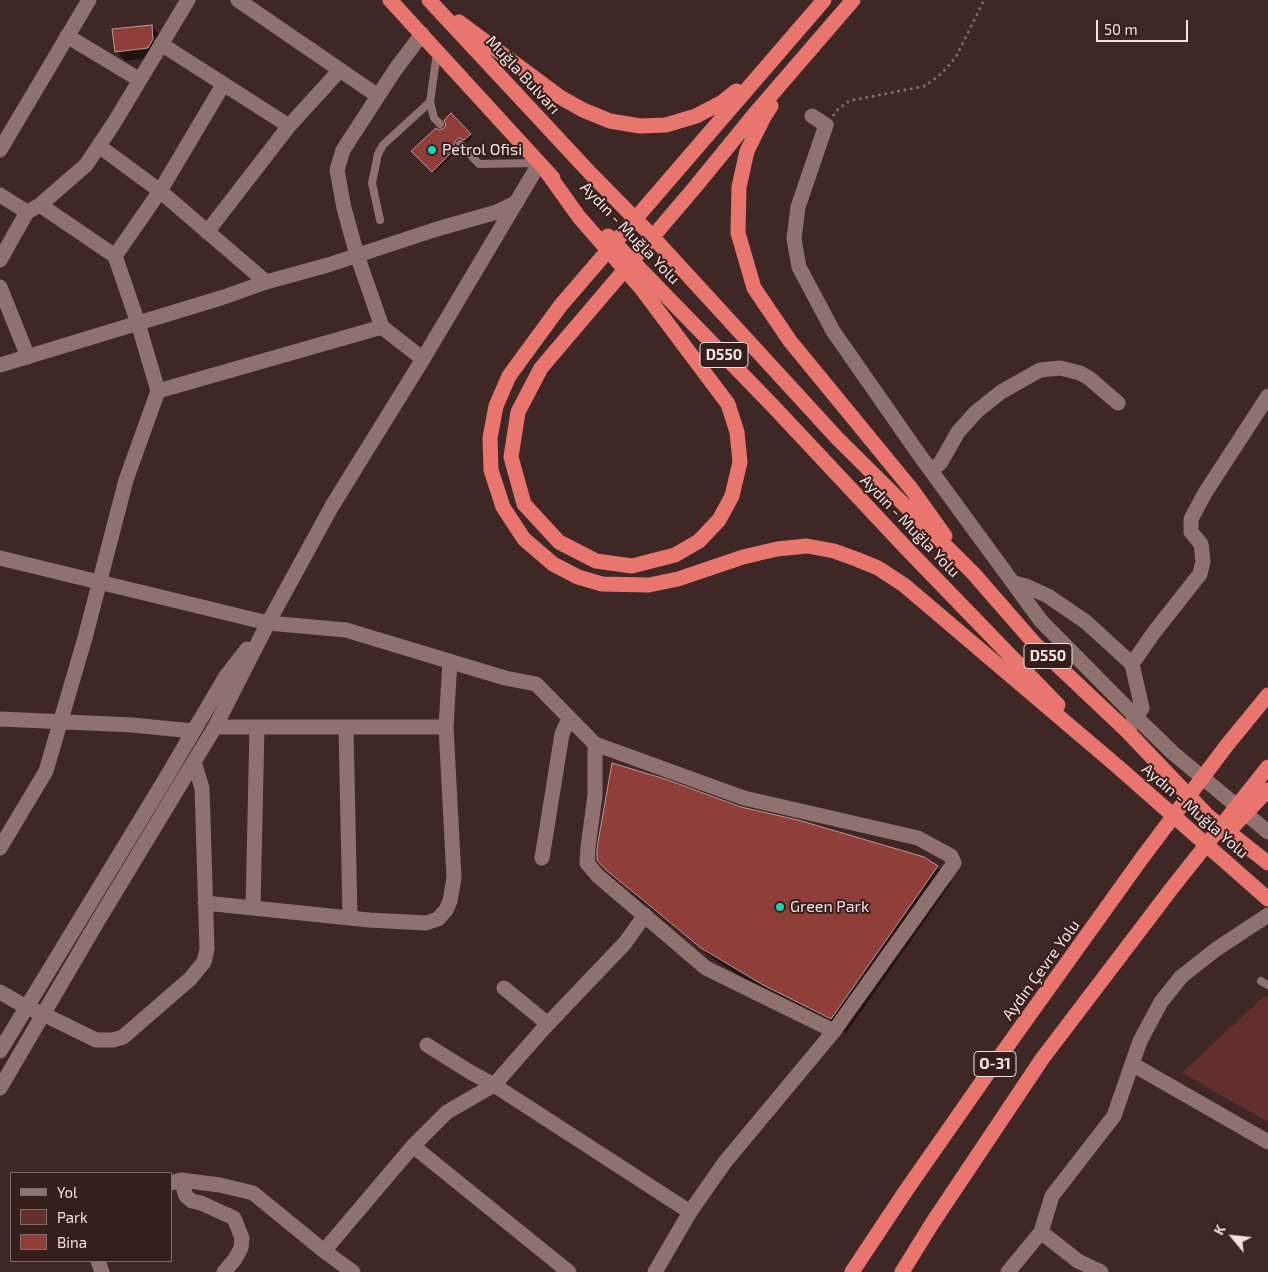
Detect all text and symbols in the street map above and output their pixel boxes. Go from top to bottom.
scale bar [1098,10,1190,42]
text: 50 m [1104,20,1138,38]
street label: Muğla Bulvarı [482,32,564,118]
place label: Petrol Ofisi [442,140,522,160]
marker: Petrol Ofisi [426,144,438,156]
street label: Aydın - Muğla Yolu [576,178,684,288]
road number: D550 [700,342,748,368]
street label: Aydın - Muğla Yolu [856,471,964,581]
road number: D550 [1024,644,1072,668]
street label: Aydın - Muğla Yolu [1138,759,1252,863]
place label: Green Park [790,897,869,917]
marker: Green Park [774,901,786,913]
street label: Aydın Çevre Yolu [998,916,1084,1024]
road number: O-31 [974,1052,1016,1076]
legend [10,1172,172,1262]
text: Yol [57,1183,78,1201]
text: Park [57,1208,88,1226]
north arrow [1208,1212,1258,1262]
text: K [1210,1222,1229,1238]
text: Bina [57,1233,87,1251]

